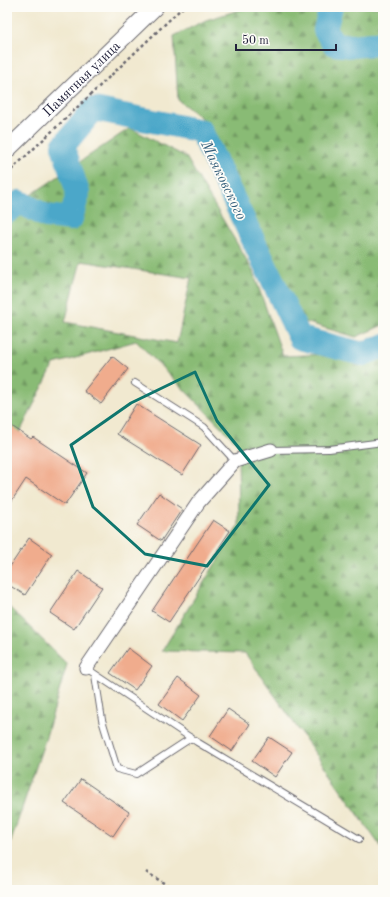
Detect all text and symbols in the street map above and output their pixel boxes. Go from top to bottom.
scale bar [236,26,336,52]
text: 50 m [242,34,269,47]
street label: Памятная улица [40,39,123,119]
water label: Маяковского [197,138,248,223]

